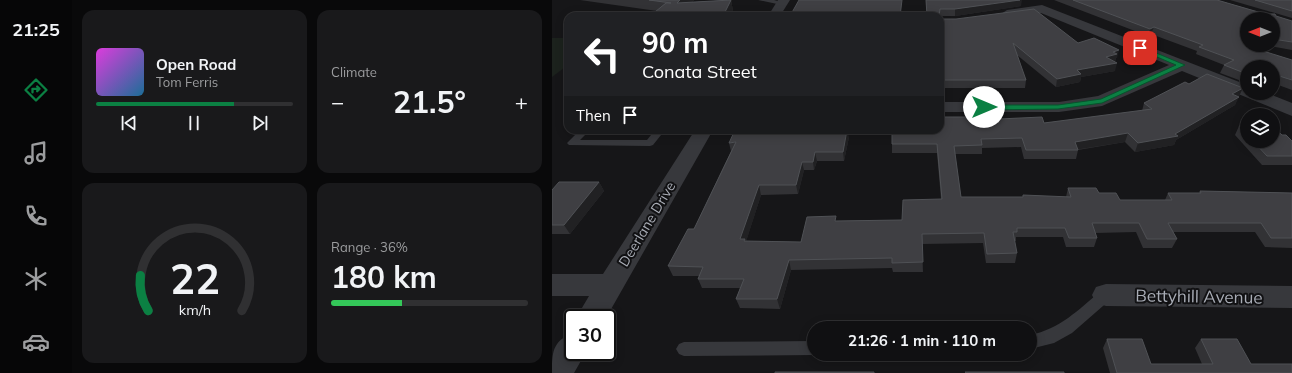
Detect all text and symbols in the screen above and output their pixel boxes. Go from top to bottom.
north arrow [1240,12,1280,52]
map controls [1240,12,1280,148]
text: 21:25 [12,18,60,41]
text: 90 m [642,25,708,60]
icon: left [576,28,628,80]
pin [1123,31,1157,65]
icon: arrive [1129,37,1151,59]
text: Open Road [156,55,236,74]
text: Conata Street [642,60,757,83]
button: sound [1240,60,1280,100]
text: Climate [331,64,377,80]
text: Tom Ferris [156,74,218,90]
icon: directions [22,76,50,104]
text: 21.5° [393,83,466,121]
position arrow [963,86,1005,128]
text: − [331,88,344,116]
text: + [515,88,528,116]
icon: arrive [619,104,641,126]
text: Then [576,106,611,125]
button: layers [1240,108,1280,148]
icon: previous [118,112,140,134]
icon: pause [183,112,205,134]
icon: next [249,112,271,134]
icon: music [22,139,50,167]
street label: Deerlane Drive [615,178,679,270]
icon: phone [22,202,50,230]
text: Range · 36% [331,239,408,255]
text: 22 [170,252,219,304]
text: 180 km [331,258,437,296]
icon: climate [22,265,50,293]
street label: Bettyhill Avenue [1135,284,1263,309]
text: km/h [178,300,211,318]
speed limit sign: 30 [564,309,616,361]
icon: car [22,328,50,356]
text: 21:26 · 1 min · 110 m [848,331,996,350]

